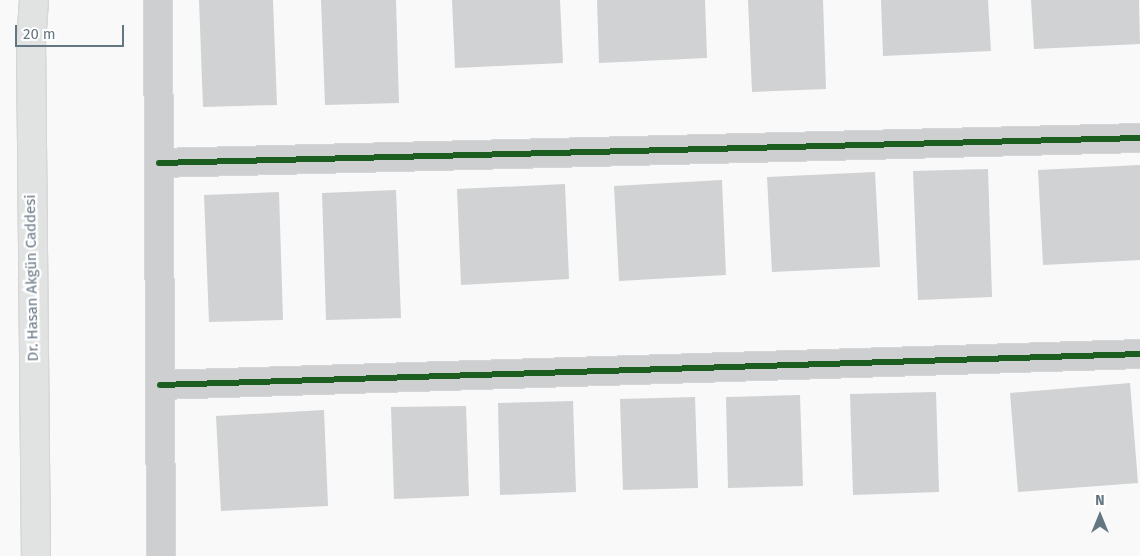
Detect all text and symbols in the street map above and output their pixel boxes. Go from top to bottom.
scale bar [18,15,126,47]
text: 20 m [23,25,56,43]
street label: Dr. Hasan Akgün Caddesi [22,194,42,362]
north arrow [1075,491,1125,541]
text: N [1095,492,1105,509]

